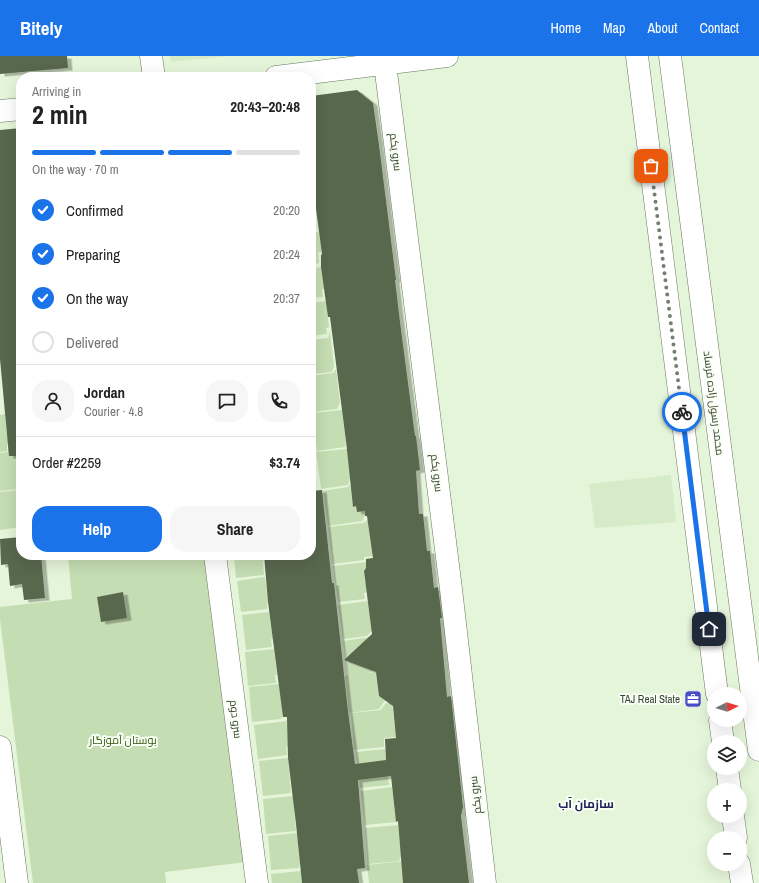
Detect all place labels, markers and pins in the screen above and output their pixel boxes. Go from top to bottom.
pin [634,149,668,183]
pin [692,612,726,646]
office icon: TAJ Real State [683,689,703,709]
place label: TAJ Real State [620,692,680,706]

